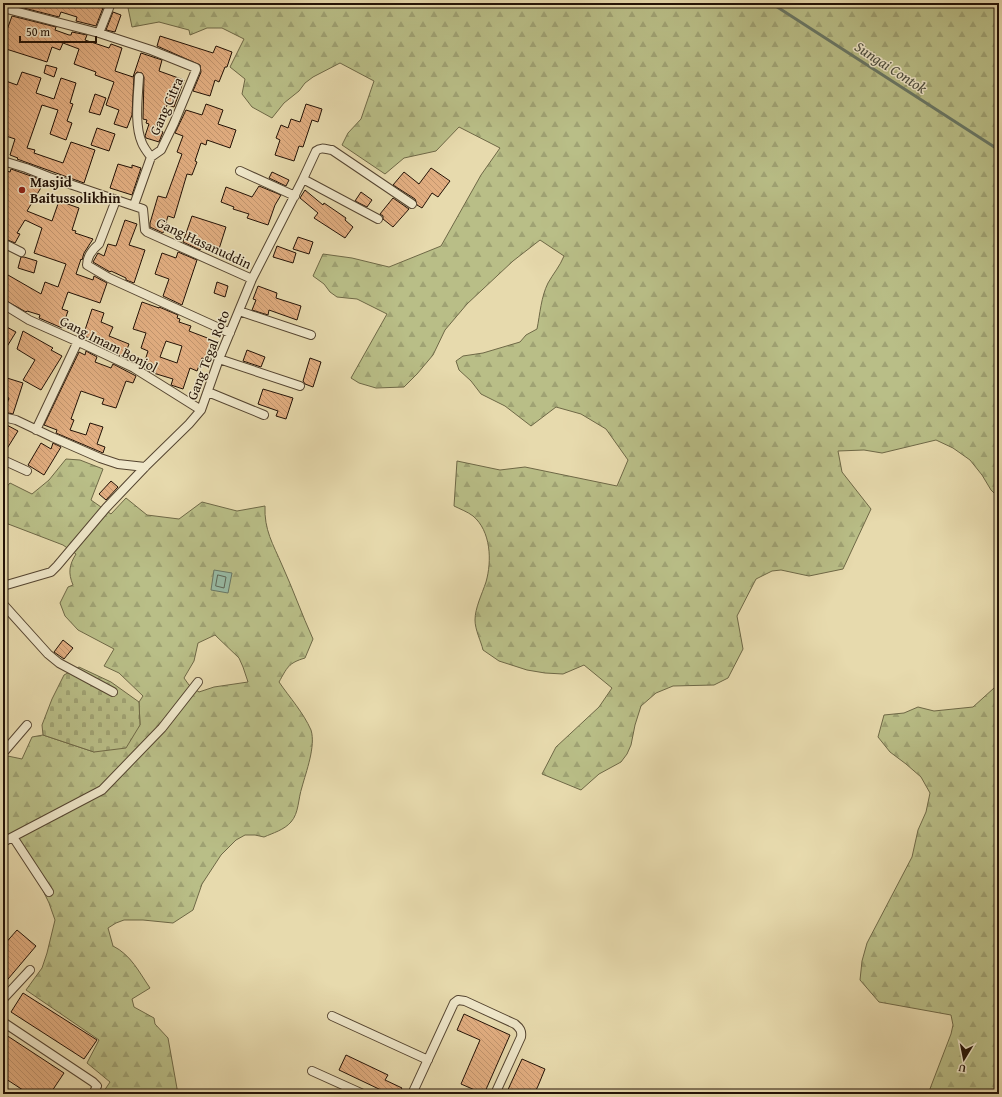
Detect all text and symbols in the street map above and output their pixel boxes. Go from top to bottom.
scale bar [20,18,96,44]
text: 50 m [26,23,50,40]
water label: Sungai Contok [851,36,931,98]
street label: Gang Citra [144,73,188,138]
place label: Masjid Baitussolikhin [30,172,121,208]
marker: Masjid Baitussolikhin [17,185,27,195]
street label: Gang Hasanuddin [153,212,255,274]
street label: Gang Tegal Roto [182,307,234,403]
street label: Gang Imam Bonjol [57,311,161,377]
north arrow [944,1039,984,1079]
text: U [957,1060,967,1077]

